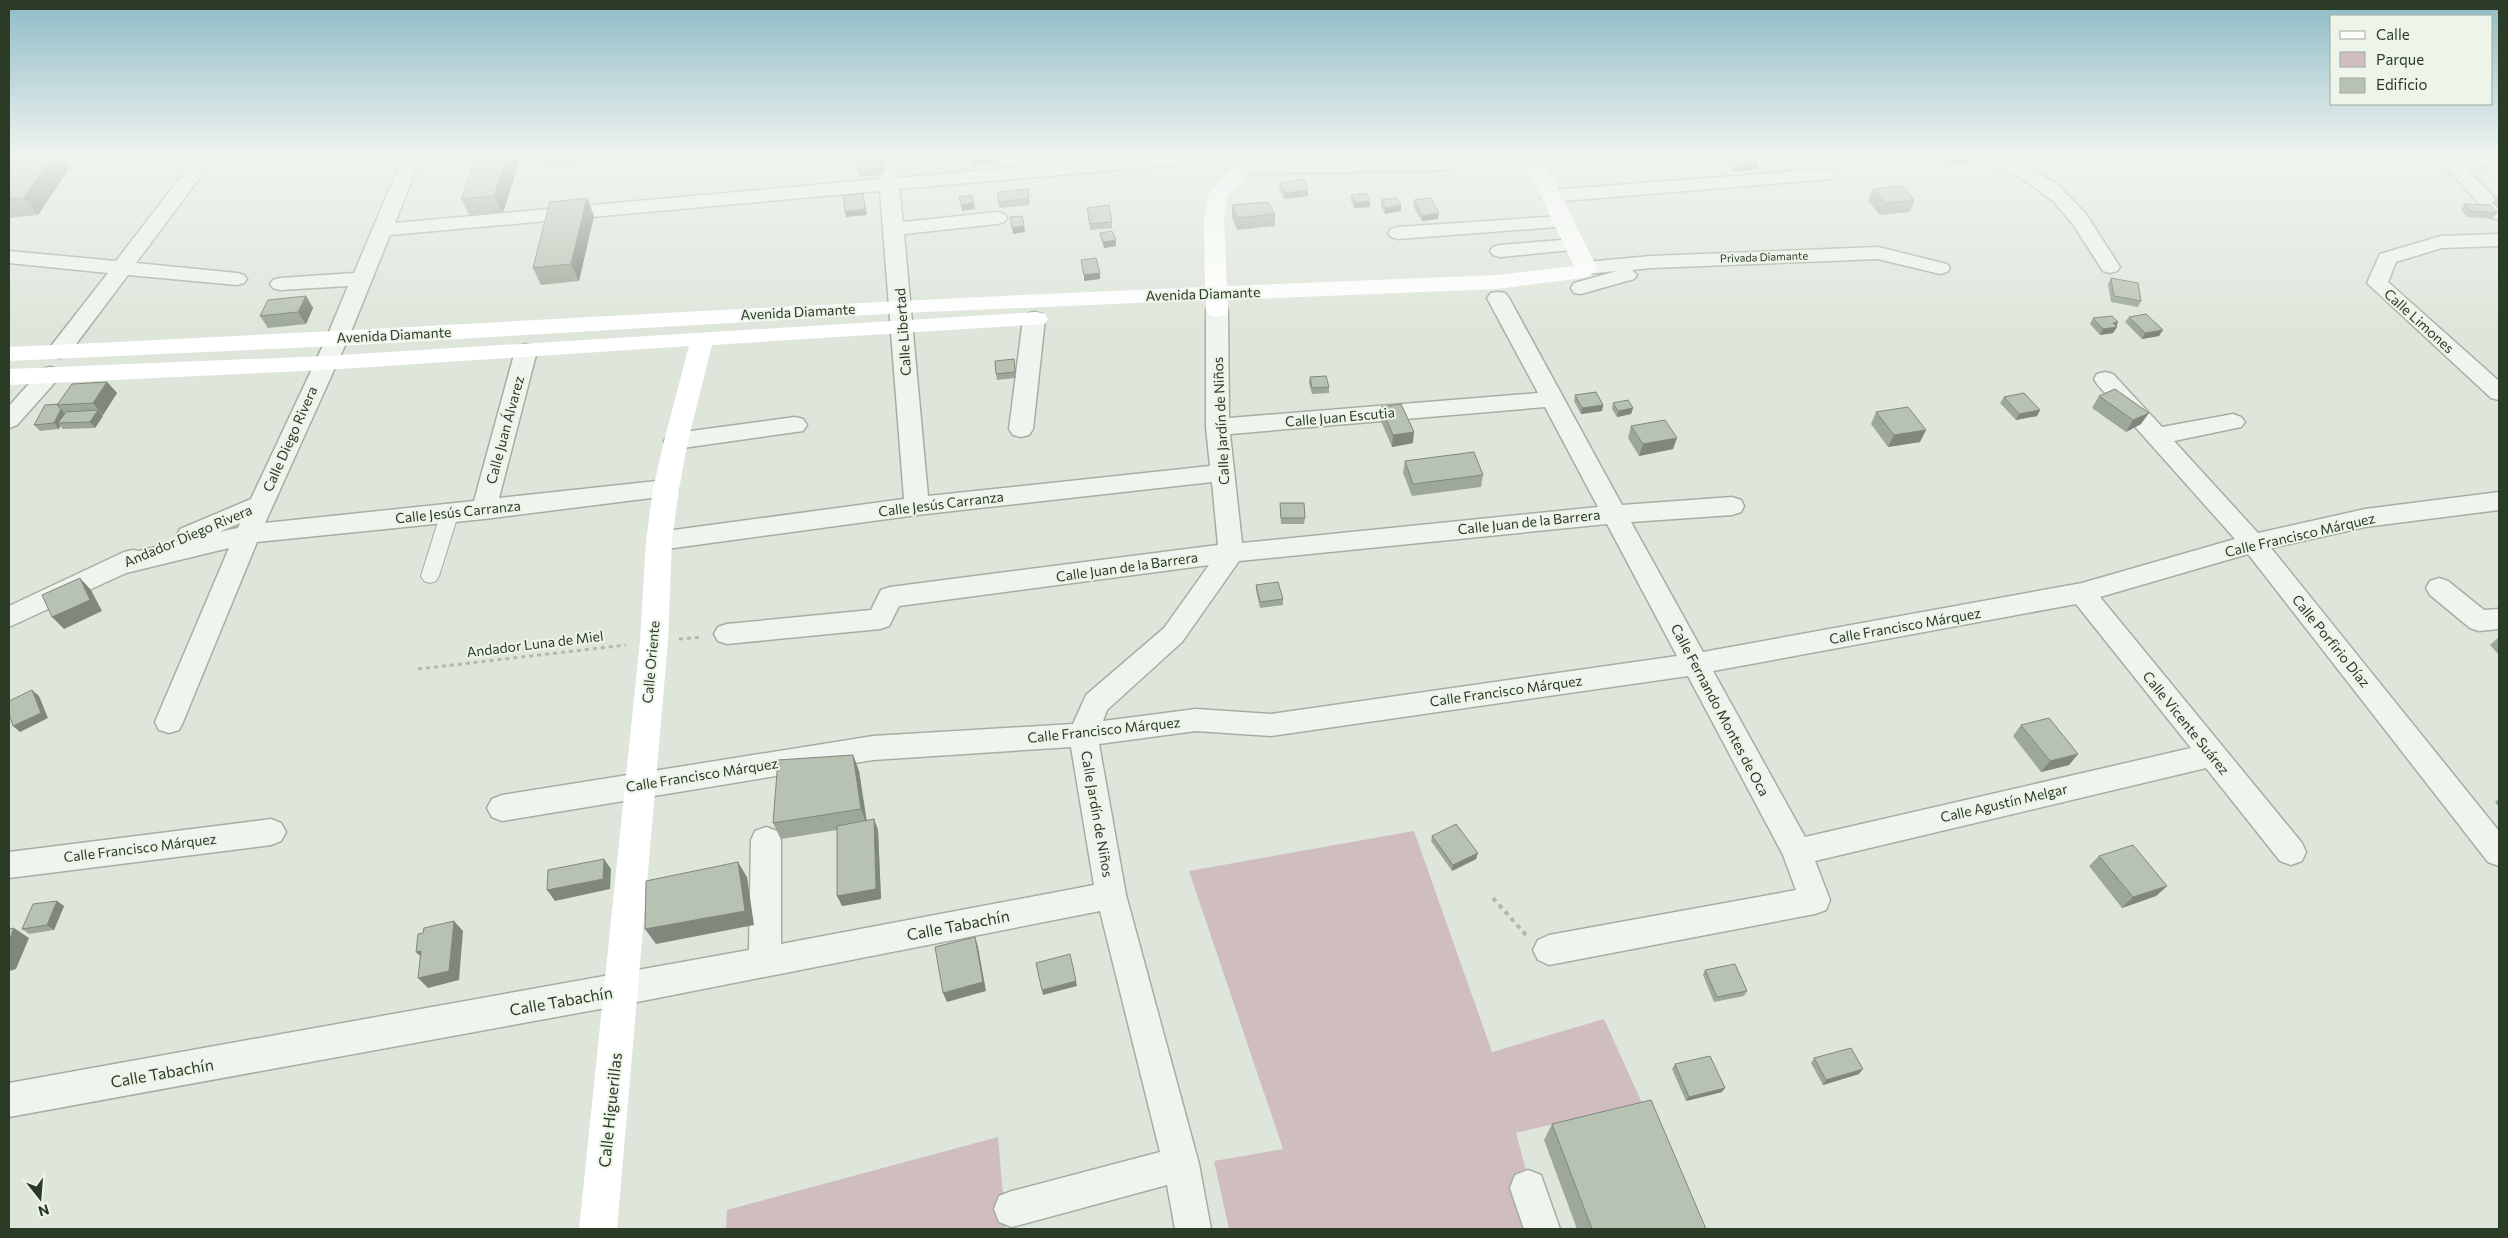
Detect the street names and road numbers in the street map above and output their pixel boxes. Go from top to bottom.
street label: Privada Diamante [1720,248,1808,265]
street label: Avenida Diamante [1145,283,1261,304]
street label: Calle Limones [2381,285,2458,356]
street label: Calle Libertad [891,287,914,377]
street label: Avenida Diamante [740,300,856,323]
street label: Avenida Diamante [336,323,452,346]
street label: Calle Jardín de Niños [1209,357,1232,485]
street label: Calle Juan Álvarez [482,374,527,486]
street label: Calle Diego Rivera [259,383,320,494]
street label: Calle Juan Escutia [1284,403,1396,430]
street label: Calle Jesús Carranza [877,487,1005,520]
street label: Calle Jesús Carranza [394,496,522,527]
street label: Andador Diego Rivera [121,501,254,570]
street label: Calle Juan de la Barrera [1457,506,1601,537]
street label: Calle Francisco Márquez [2223,509,2377,560]
street label: Calle Juan de la Barrera [1055,548,1199,585]
street label: Calle Porfirio Díaz [2289,591,2374,690]
street label: Calle Francisco Márquez [1828,604,1982,647]
street label: Calle Oriente [638,620,663,704]
street label: Calle Fernando Montes de Oca [1668,621,1773,799]
street label: Andador Luna de Miel [466,627,604,660]
street label: Calle Vicente Suárez [2139,667,2233,778]
street label: Calle Francisco Márquez [1429,671,1583,710]
street label: Calle Francisco Márquez [1027,713,1181,746]
street label: Calle Jardín de Niños [1078,749,1117,878]
street label: Calle Francisco Márquez [625,754,779,795]
street label: Calle Agustín Melgar [1939,780,2069,825]
street label: Calle Francisco Márquez [63,830,217,865]
street label: Calle Tabachín [905,905,1011,944]
street label: Calle Tabachín [508,982,614,1019]
street label: Calle Higuerillas [594,1052,625,1168]
street label: Calle Tabachín [109,1054,215,1091]

